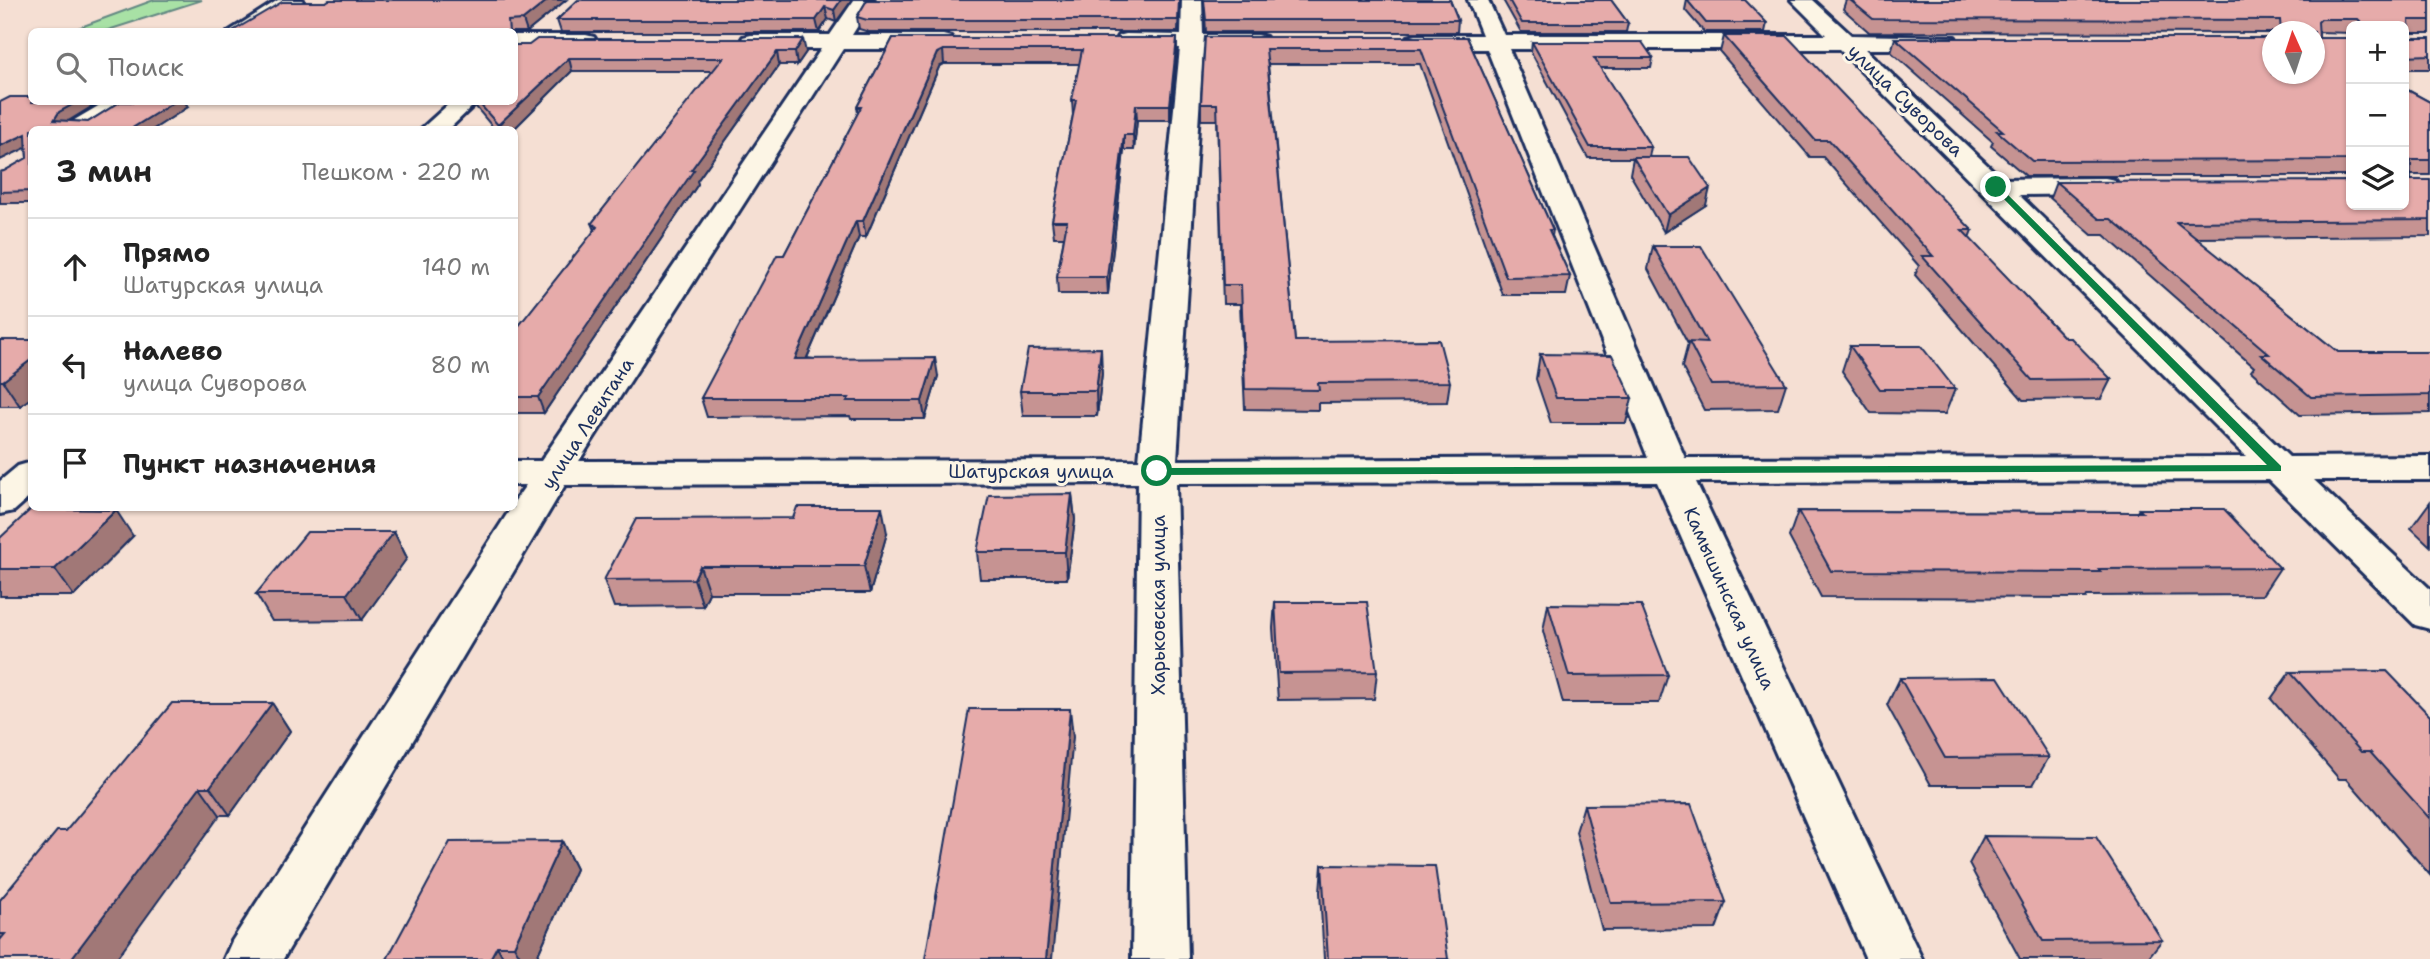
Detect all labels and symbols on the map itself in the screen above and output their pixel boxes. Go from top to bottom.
north arrow [2262,21,2325,84]
street label: улица Суворова [1842,39,1969,162]
route end [1980,171,2011,202]
street label: улица Левитана [535,352,639,494]
route start [1141,455,1172,486]
street label: Шатурская улица [948,459,1114,484]
street label: Камышинская улица [1678,503,1781,694]
street label: Харьковская улица [1146,515,1171,695]

